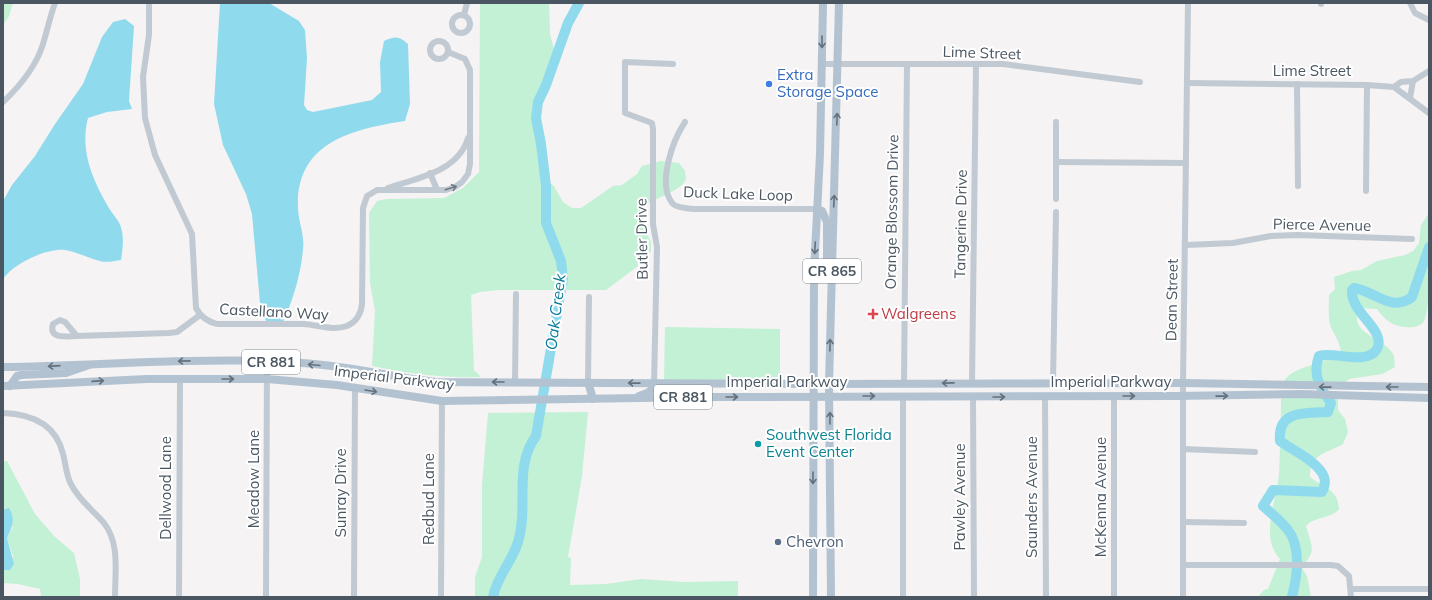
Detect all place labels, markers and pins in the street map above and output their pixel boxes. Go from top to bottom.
place label: Extra Storage Space [777,65,878,101]
marker: Extra Storage Space [764,79,774,89]
place label: Walgreens [881,304,956,323]
marker: Walgreens [868,309,878,319]
place label: Southwest Florida Event Center [766,425,892,461]
marker: Southwest Florida Event Center [753,439,763,449]
place label: Chevron [786,532,844,551]
marker: Chevron [773,537,783,547]

